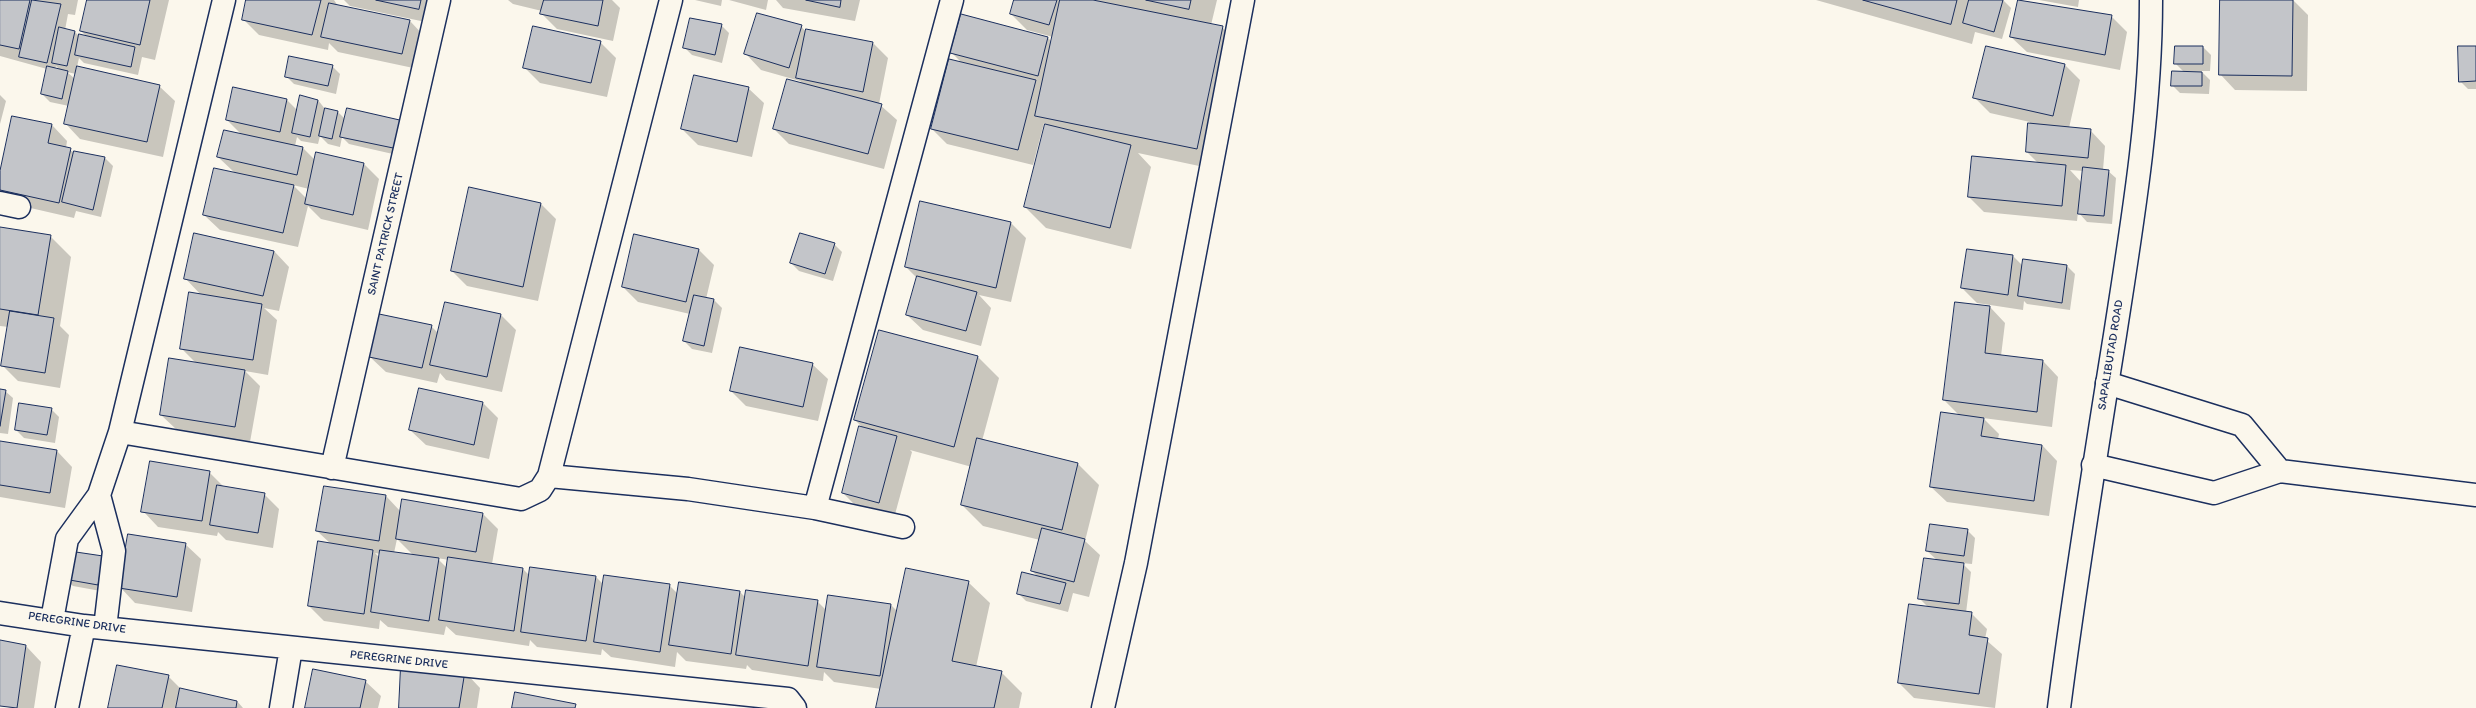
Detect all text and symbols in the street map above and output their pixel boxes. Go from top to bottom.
street label: SAINT PATRICK STREET [365,171,407,297]
street label: SAPALIBUTAD ROAD [2095,299,2127,411]
street label: PEREGRINE DRIVE [27,609,127,637]
street label: PEREGRINE DRIVE [349,648,449,672]

